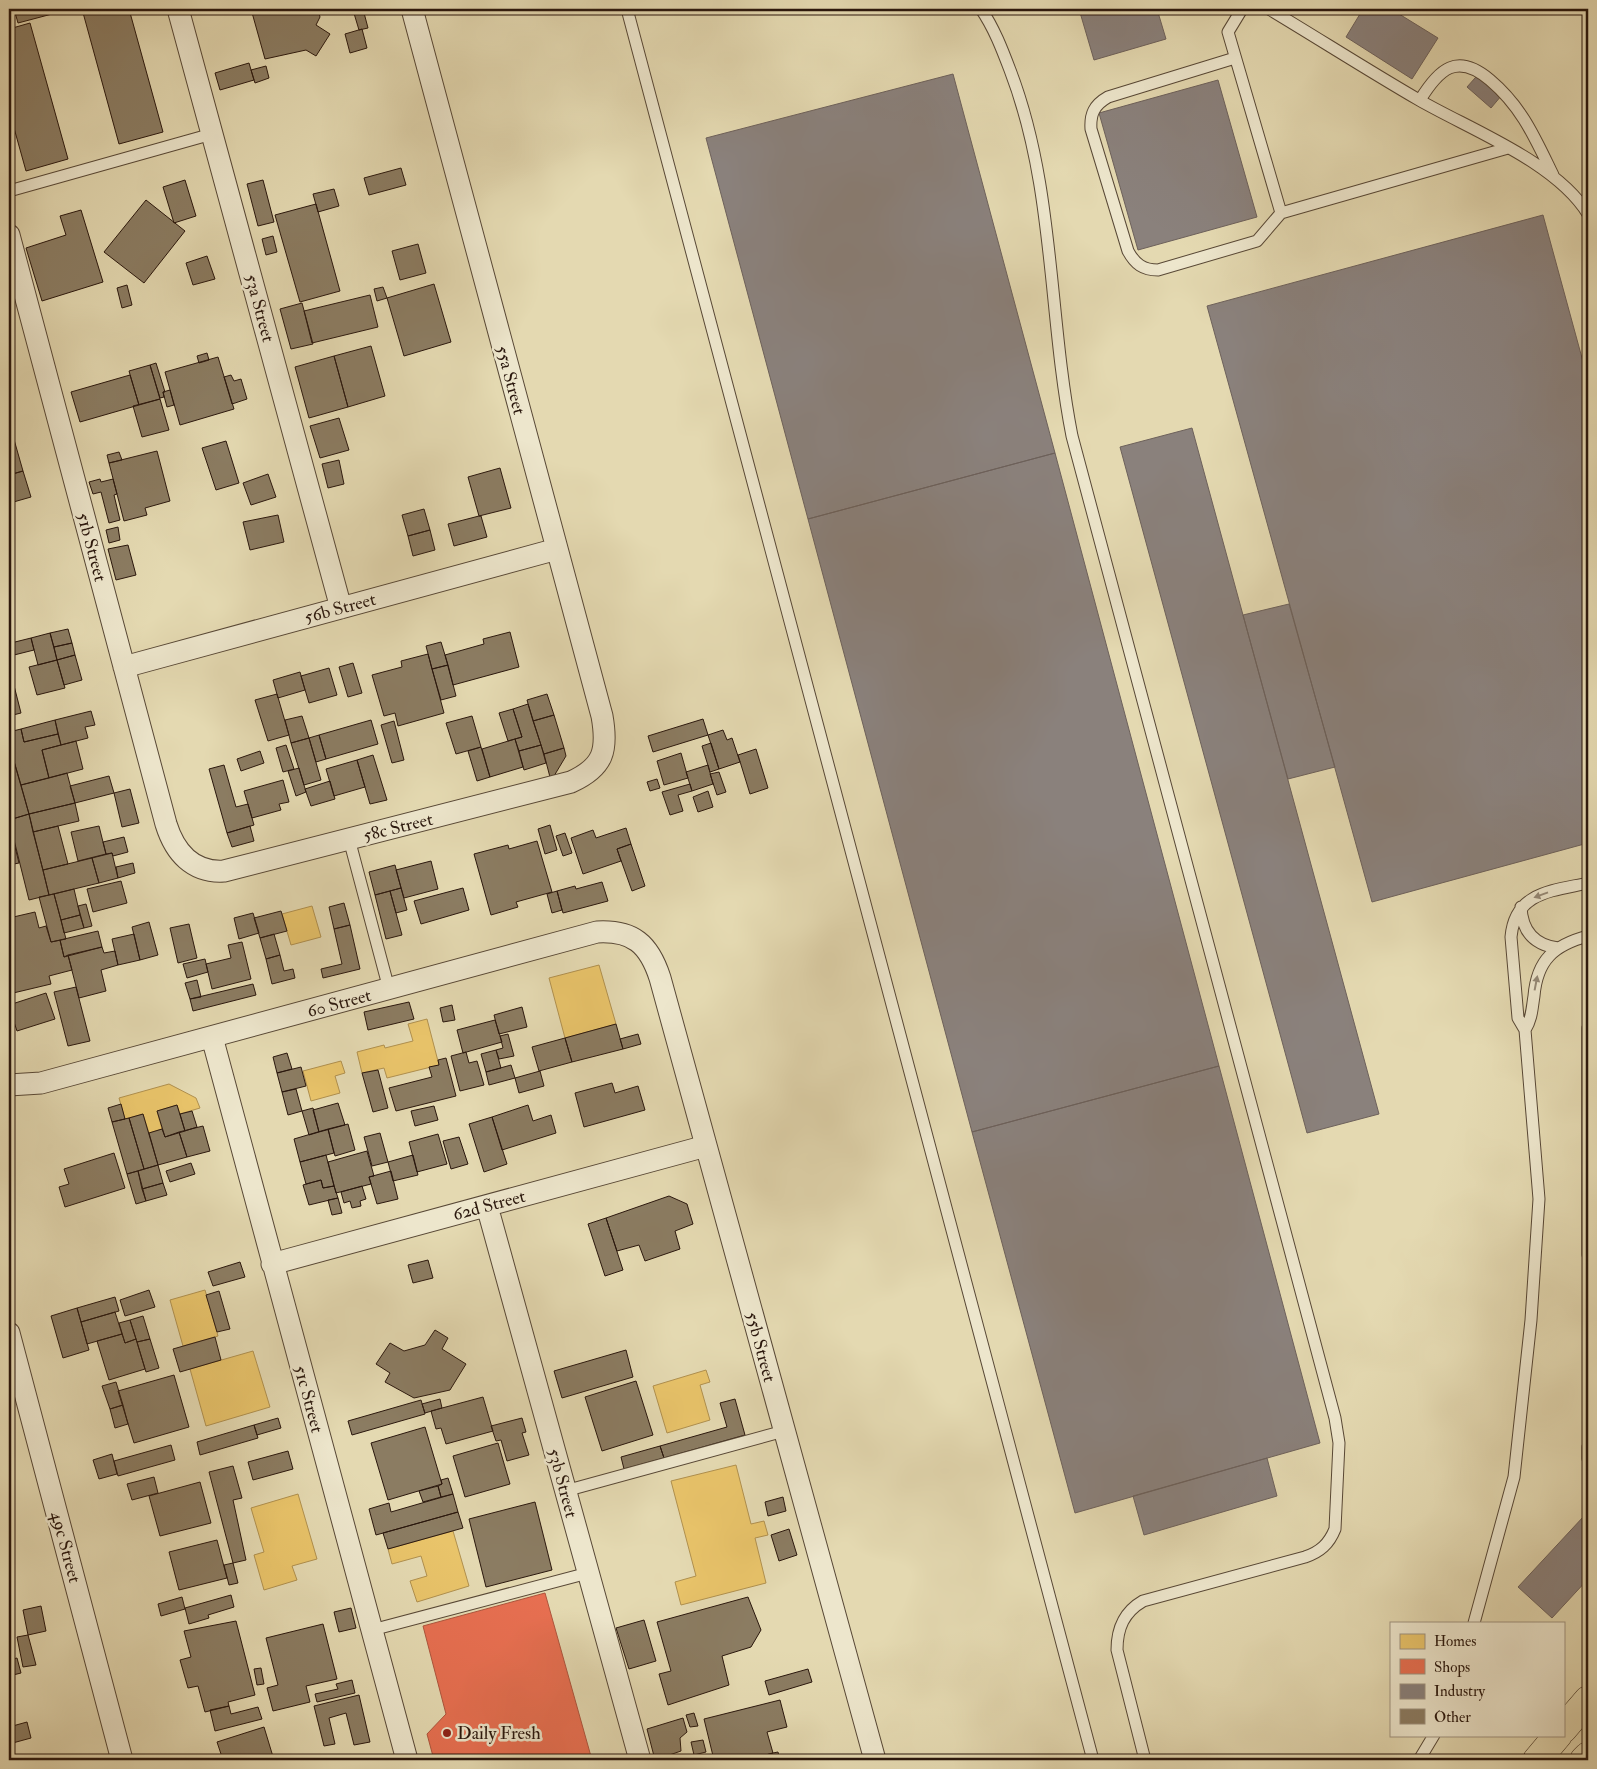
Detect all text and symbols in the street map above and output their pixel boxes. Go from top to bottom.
street label: 53a Street [239,272,280,345]
street label: 55a Street [490,343,531,417]
street label: 51b Street [71,510,112,584]
street label: 56b Street [302,588,378,629]
street label: 58c Street [361,808,435,847]
one-way arrow [1533,891,1548,899]
one-way arrow [1532,974,1540,990]
street label: 60 Street [305,984,374,1023]
street label: 62d Street [450,1185,528,1226]
street label: 55b Street [740,1309,781,1385]
street label: 51c Street [289,1363,329,1435]
street label: 53b Street [542,1446,583,1520]
street label: 49c Street [45,1509,86,1586]
legend [1390,1622,1564,1736]
text: Homes [1434,1632,1476,1651]
text: Shops [1434,1658,1470,1678]
text: Industry [1434,1682,1485,1701]
text: Other [1434,1708,1471,1727]
place label: Daily Fresh [457,1722,541,1745]
marker: Daily Fresh [441,1727,453,1739]

